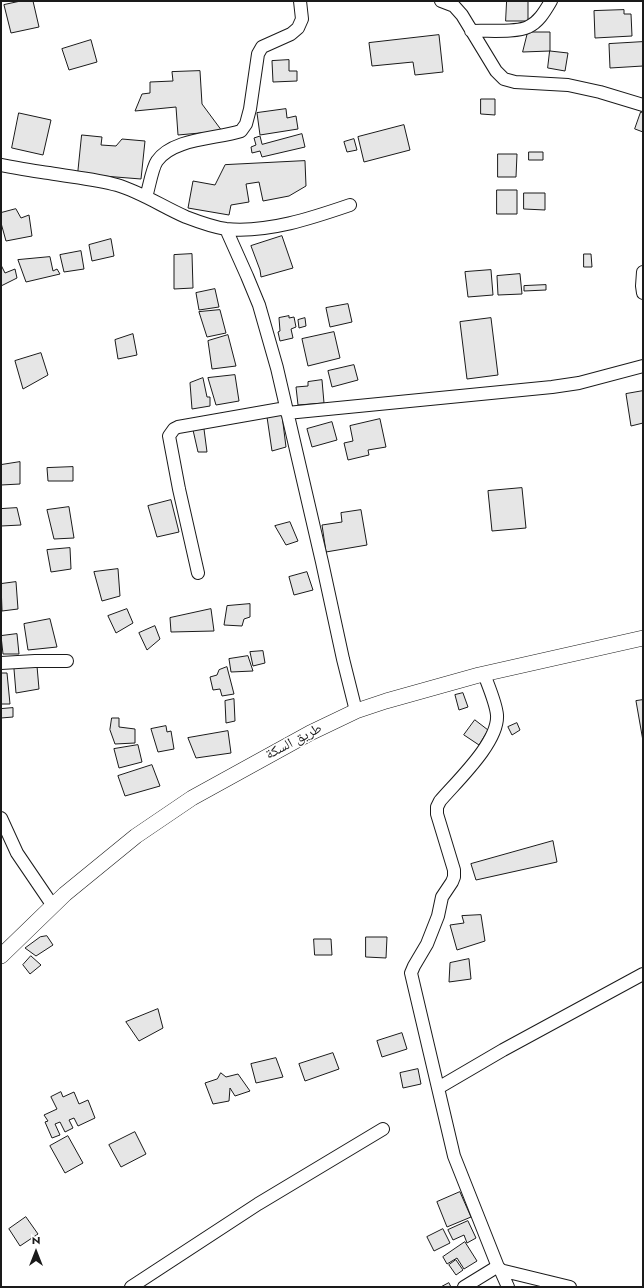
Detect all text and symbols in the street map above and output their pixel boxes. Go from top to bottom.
street label: طريق السكة [263,720,325,764]
north arrow [16,1232,56,1272]
text: N [32,1232,40,1248]

